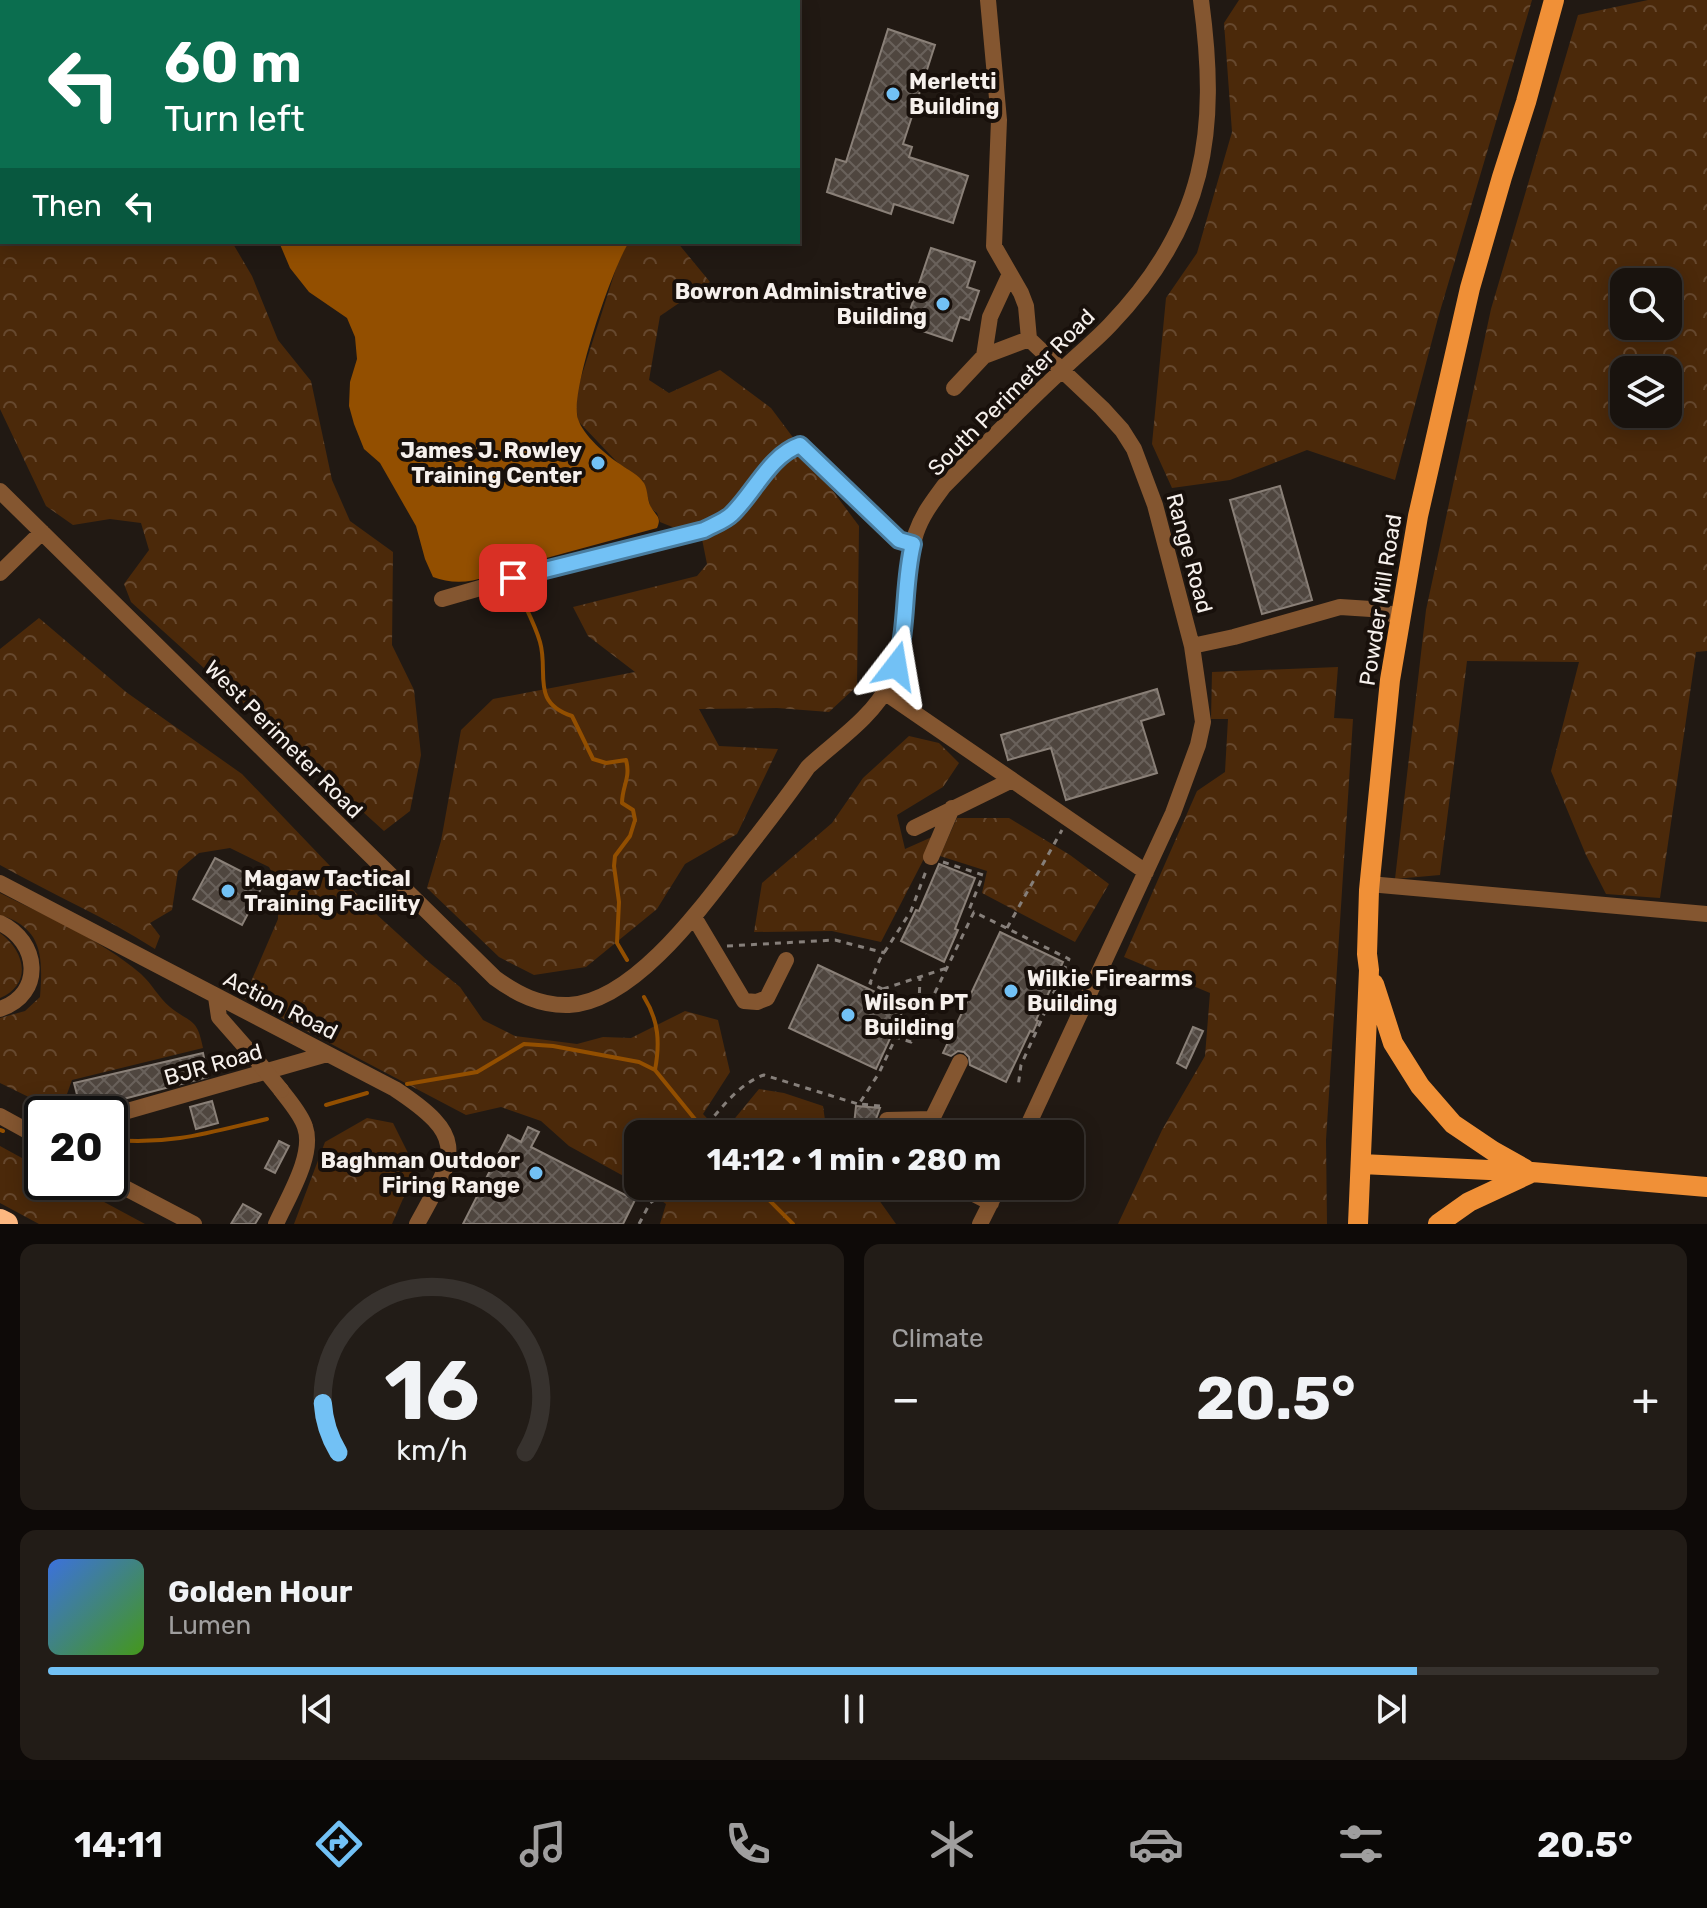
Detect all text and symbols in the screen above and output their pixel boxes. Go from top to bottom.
text: 60 m [164,30,302,96]
icon: left [32,32,136,136]
place label: Merletti Building [909,68,999,120]
marker: Merletti Building [884,85,902,103]
text: Turn left [164,97,305,140]
icon: left [118,184,162,228]
text: Then [32,188,102,224]
map controls [1610,268,1682,428]
button: search [1610,268,1682,340]
place label: Bowron Administrative Building [675,278,927,330]
marker: Bowron Administrative Building [934,295,952,313]
street label: South Perimeter Road [922,303,1100,481]
button: layers [1610,356,1682,428]
place label: James J. Rowley Training Center [400,437,582,489]
marker: James J. Rowley Training Center [589,454,607,472]
street label: Range Road [1161,490,1218,616]
street label: Powder Mill Road [1354,512,1407,688]
pin [479,544,547,612]
icon: arrive [491,556,535,600]
position arrow [854,624,938,708]
street label: West Perimeter Road [199,655,368,824]
place label: Magaw Tactical Training Facility [244,865,420,917]
marker: Magaw Tactical Training Facility [219,882,237,900]
street label: Action Road [219,965,342,1046]
place label: Wilkie Firearms Building [1027,965,1193,1017]
marker: Wilkie Firearms Building [1002,982,1020,1000]
place label: Wilson PT Building [864,989,968,1041]
marker: Wilson PT Building [839,1006,857,1024]
street label: BJR Road [161,1038,265,1091]
speed limit sign: 20 [24,1096,128,1200]
text: 14:12 · 1 min · 280 m [707,1142,1001,1178]
place label: Baghman Outdoor Firing Range [321,1147,520,1199]
marker: Baghman Outdoor Firing Range [527,1164,545,1182]
text: Climate [892,1323,984,1354]
text: 16 [384,1341,480,1440]
text: 20.5° [1196,1363,1356,1434]
text: − [892,1373,920,1425]
text: + [1632,1373,1659,1425]
text: km/h [396,1433,467,1467]
text: Golden Hour [168,1574,352,1610]
text: Lumen [168,1610,251,1641]
icon: previous [295,1687,339,1731]
icon: pause [832,1687,876,1731]
icon: next [1369,1687,1413,1731]
icon: directions [311,1816,367,1872]
icon: music [515,1816,571,1872]
icon: phone [720,1816,776,1872]
icon: climate [924,1816,980,1872]
icon: car [1128,1816,1184,1872]
icon: filters [1333,1816,1389,1872]
text: 14:11 [74,1823,163,1866]
text: 20.5° [1537,1823,1633,1866]

